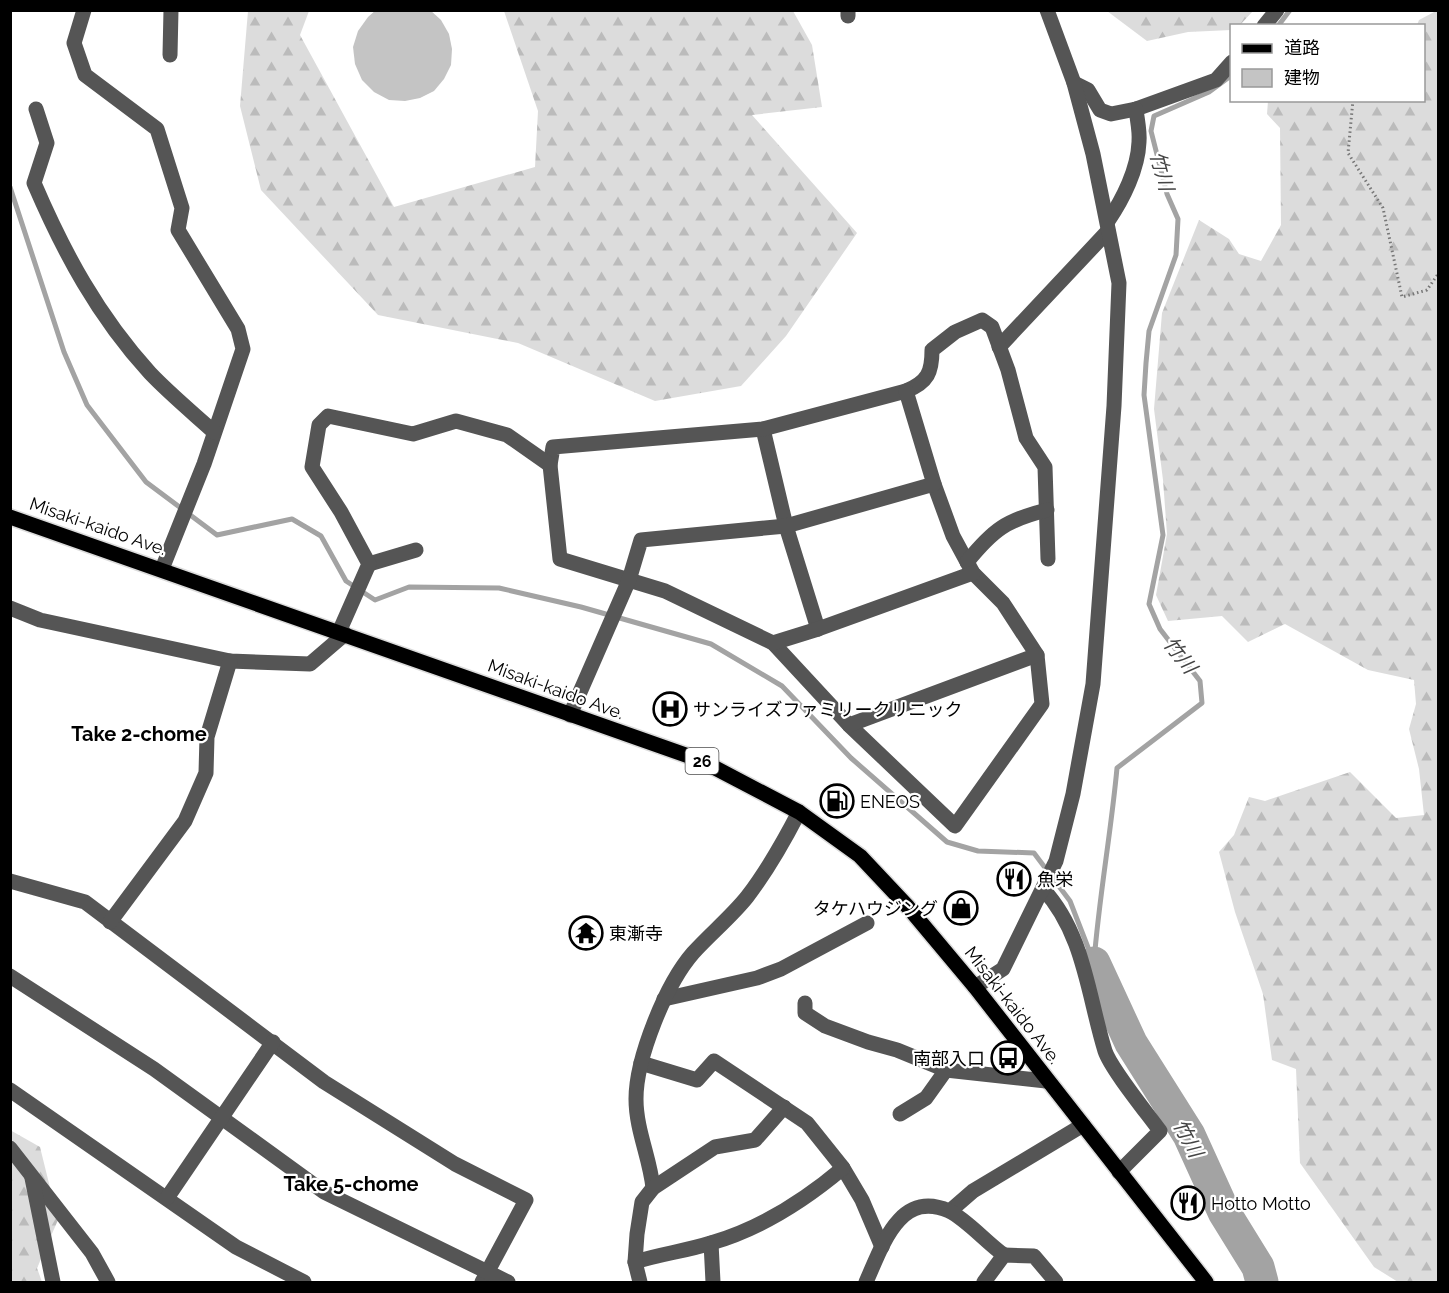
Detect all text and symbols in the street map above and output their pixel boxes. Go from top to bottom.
legend [1230,24,1425,102]
text: 道路 [1284,37,1320,58]
text: 建物 [1284,67,1320,88]
water label: 竹川 [1145,149,1179,195]
street label: Misaki-kaido Ave. [27,493,169,559]
water label: 竹川 [1158,632,1203,680]
street label: Misaki-kaido Ave. [485,655,627,723]
hospital icon: サンライズファミリークリニック [652,691,688,727]
place label: サンライズファミリークリニック [693,699,962,720]
district label: Take 2-chome [71,722,207,746]
road number: 26 [686,748,718,774]
fuel station icon: ENEOS [819,783,855,819]
place label: ENEOS [860,791,920,812]
restaurant icon: 魚栄 [996,861,1032,897]
place label: 魚栄 [1037,869,1073,890]
shop icon: タケハウジング [943,890,979,926]
place label: タケハウジング [813,898,938,919]
temple icon: 東漸寺 [568,915,604,951]
place label: 東漸寺 [609,923,663,944]
street label: Misaki-kaido Ave. [961,942,1065,1068]
bus stop icon: 南部入口 [990,1040,1026,1076]
place label: 南部入口 [913,1048,985,1069]
water label: 竹川 [1168,1115,1209,1163]
district label: Take 5-chome [283,1172,419,1196]
restaurant icon: Hotto Motto [1170,1185,1206,1221]
place label: Hotto Motto [1211,1193,1311,1214]

